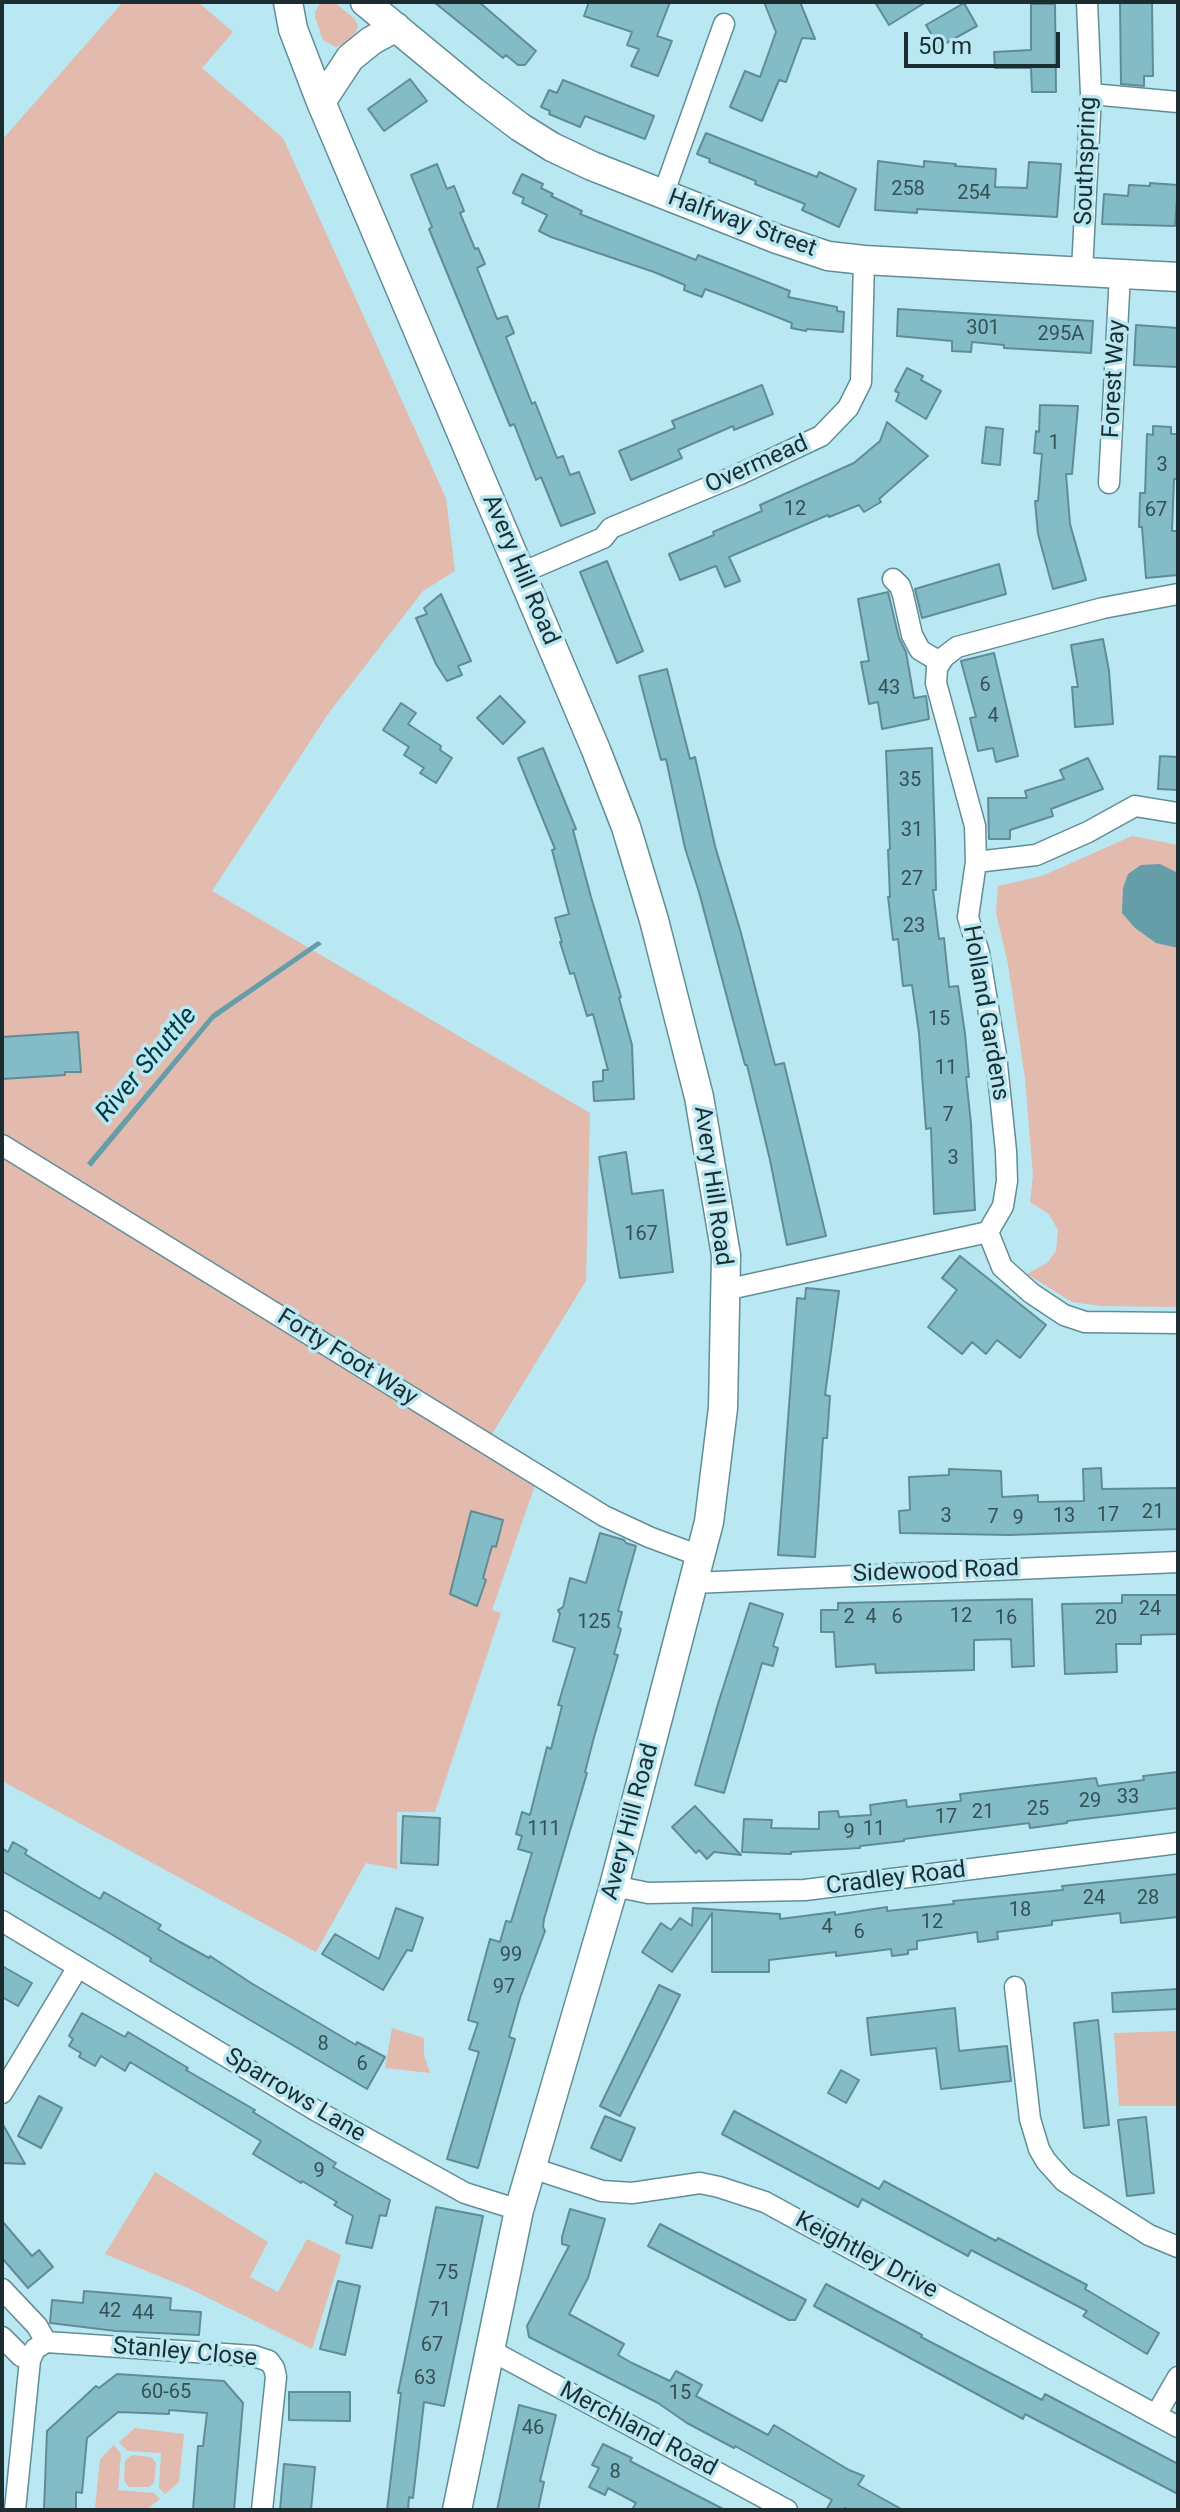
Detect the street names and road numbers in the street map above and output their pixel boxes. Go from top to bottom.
street label: Southspring [1070,96,1104,226]
street label: Halfway Street [664,184,820,264]
street label: Forest Way [1098,319,1132,439]
street label: Overmead [701,430,813,500]
street label: Avery Hill Road [475,490,565,650]
street label: Holland Gardens [955,923,1015,1103]
street label: Avery Hill Road [687,1104,737,1268]
street label: Forty Foot Way [272,1303,422,1413]
street label: Sidewood Road [852,1555,1020,1589]
street label: Avery Hill Road [596,1741,666,1903]
street label: Cradley Road [824,1856,968,1902]
street label: Sparrows Lane [220,2043,370,2149]
street label: Keightley Drive [790,2206,942,2306]
street label: Stanley Close [112,2332,258,2374]
street label: Merchland Road [554,2376,722,2484]

